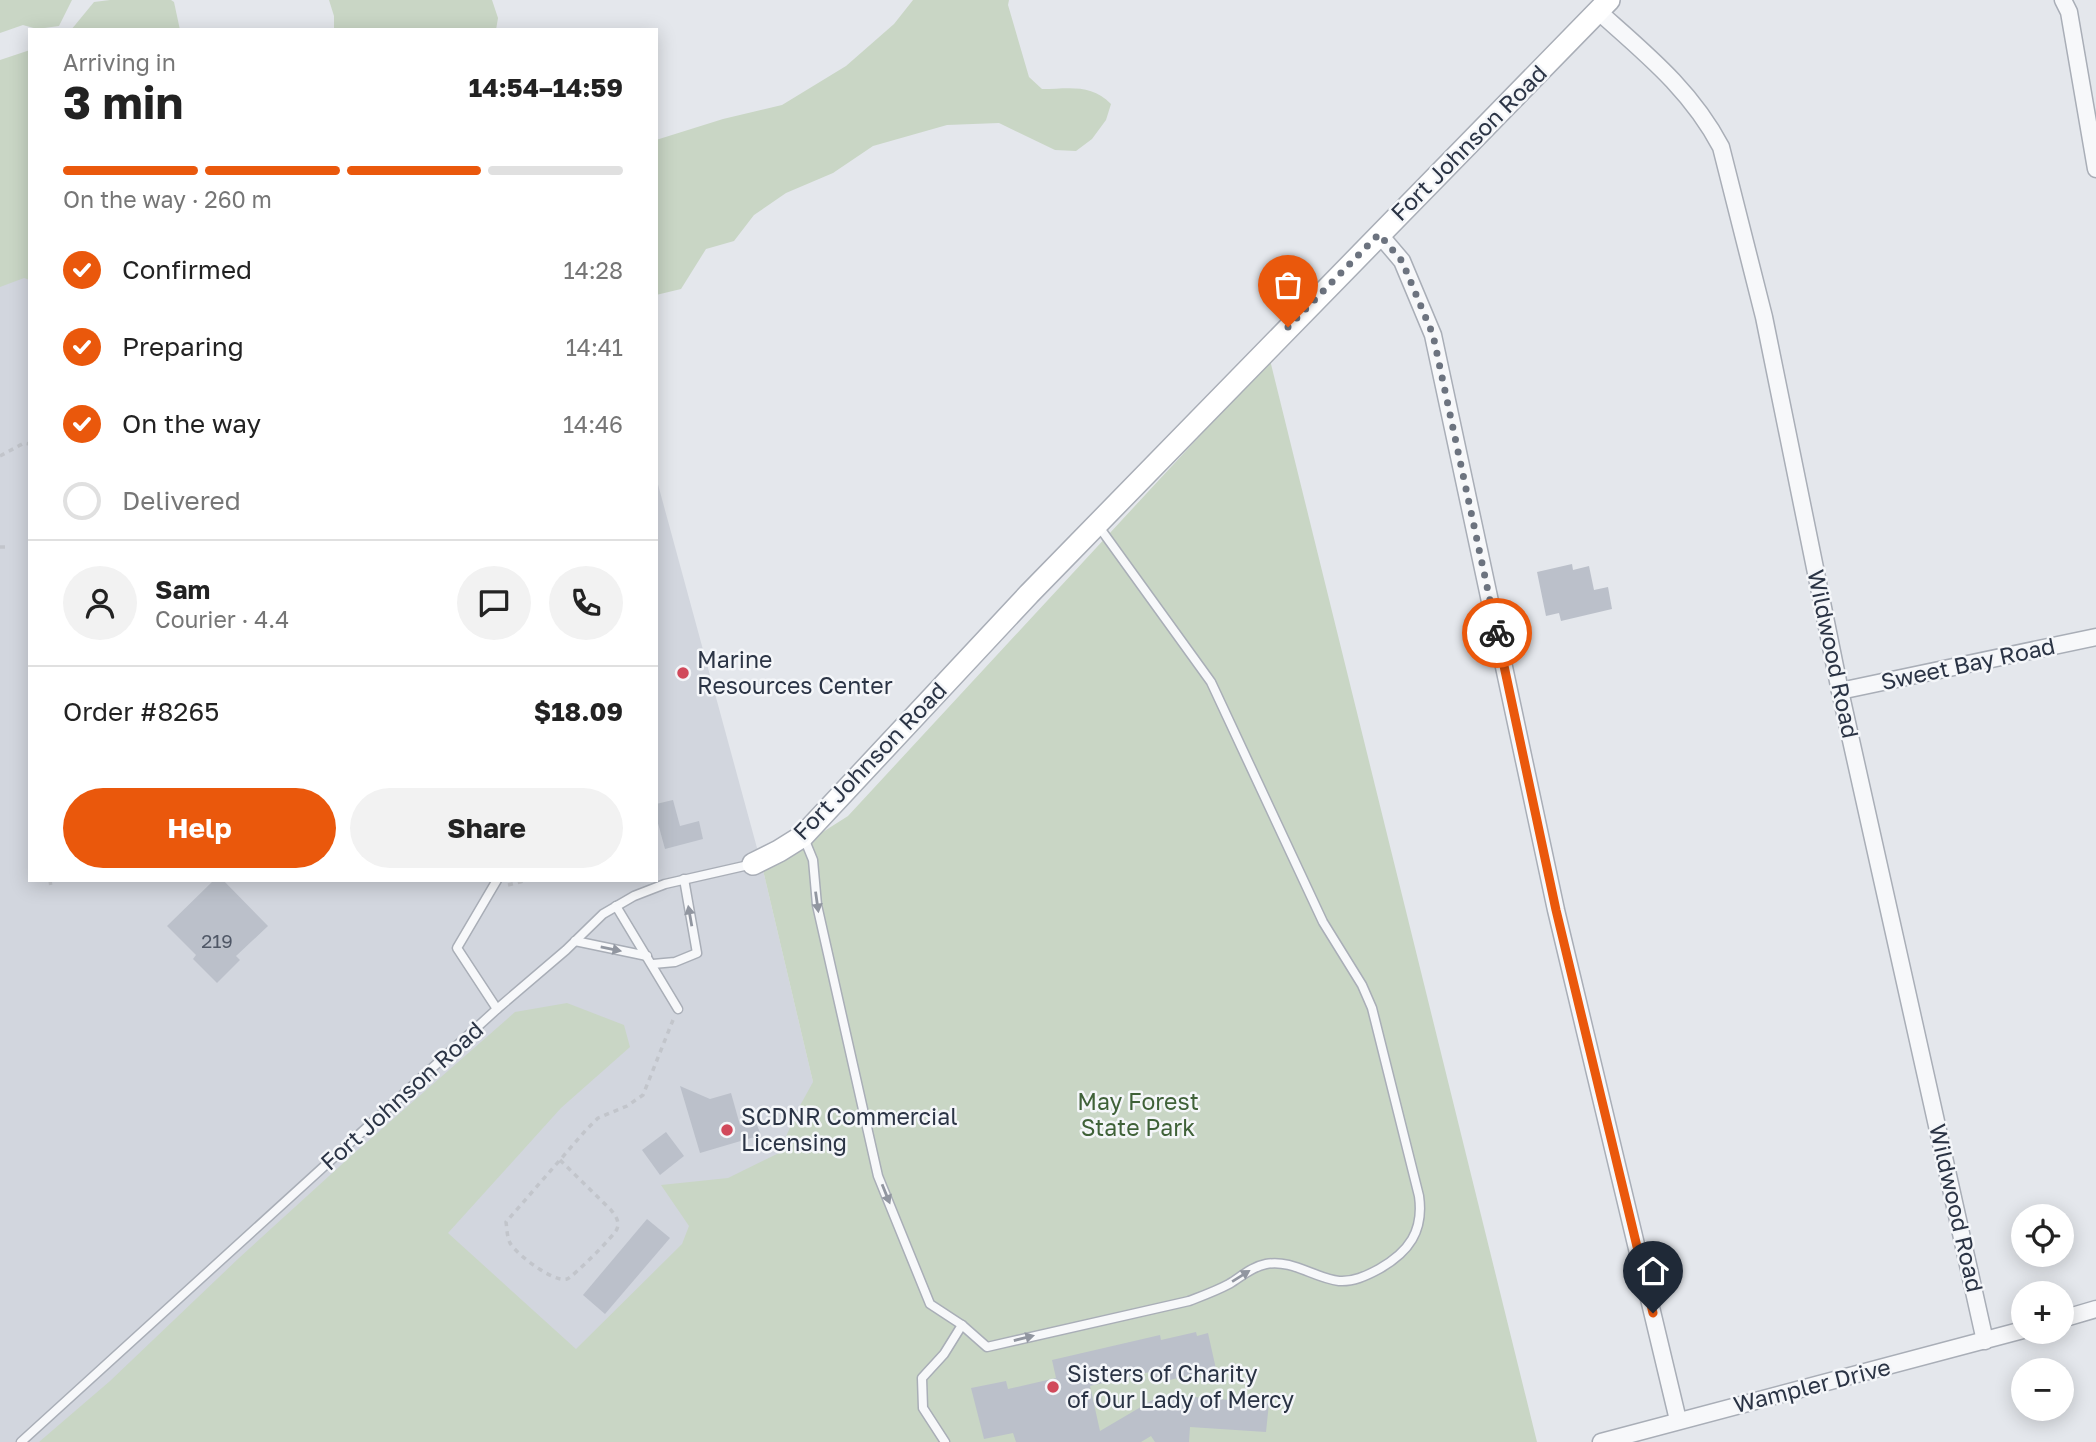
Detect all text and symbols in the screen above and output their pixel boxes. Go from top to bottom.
text: Arriving in [63,48,176,76]
street label: Fort Johnson Road [1385,59,1552,226]
text: 14:54–14:59 [469,72,623,103]
text: 3 min [63,74,183,129]
text: On the way · 260 m [63,185,272,213]
icon: check [63,251,101,289]
text: Confirmed [122,254,252,285]
pin [1258,255,1318,327]
text: 14:28 [564,256,623,284]
icon: bag [1269,266,1307,304]
icon: check [63,328,101,366]
text: Preparing [122,331,244,362]
text: 14:41 [566,333,623,361]
icon: check [63,405,101,443]
text: On the way [122,408,261,439]
text: 14:46 [563,410,623,438]
text: Delivered [122,485,241,516]
button: person [63,566,137,640]
button: chat [457,566,531,640]
button: phone [549,566,623,640]
street label: Wildwood Road [1802,567,1866,741]
text: Sam [155,574,210,605]
courier [1462,598,1532,668]
text: Courier · 4.4 [155,605,289,633]
icon: bike [1478,614,1516,652]
street label: Sweet Bay Road [1878,631,2057,695]
place label: Marine Resources Center [697,645,893,699]
marker: Marine Resources Center [675,665,691,681]
street label: Fort Johnson Road [787,676,952,845]
text: Order #8265 [63,696,219,727]
text: $18.09 [534,696,623,727]
button: Help [63,788,336,868]
button: Share [350,788,623,868]
one-way arrow [811,891,822,913]
one-way arrow [684,905,695,927]
house number: 219 [201,929,233,952]
one-way arrow [600,943,622,954]
street label: Fort Johnson Road [314,1015,488,1175]
park label: May Forest State Park [1077,1087,1199,1141]
place label: SCDNR Commercial Licensing [741,1102,958,1156]
street label: Wildwood Road [1924,1121,1990,1295]
marker: SCDNR Commercial Licensing [719,1122,735,1138]
one-way arrow [880,1184,891,1205]
map controls [2011,1204,2074,1421]
button: locate [2011,1204,2074,1267]
pin [1623,1241,1683,1313]
icon: home [1634,1252,1672,1290]
one-way arrow [1232,1269,1251,1282]
button: + [2011,1281,2074,1344]
one-way arrow [1013,1332,1035,1343]
street label: Wampler Drive [1730,1352,1893,1418]
button: − [2011,1358,2074,1421]
place label: Sisters of Charity of Our Lady of Mercy [1067,1359,1294,1413]
marker: Sisters of Charity of Our Lady of Mercy [1045,1379,1061,1395]

